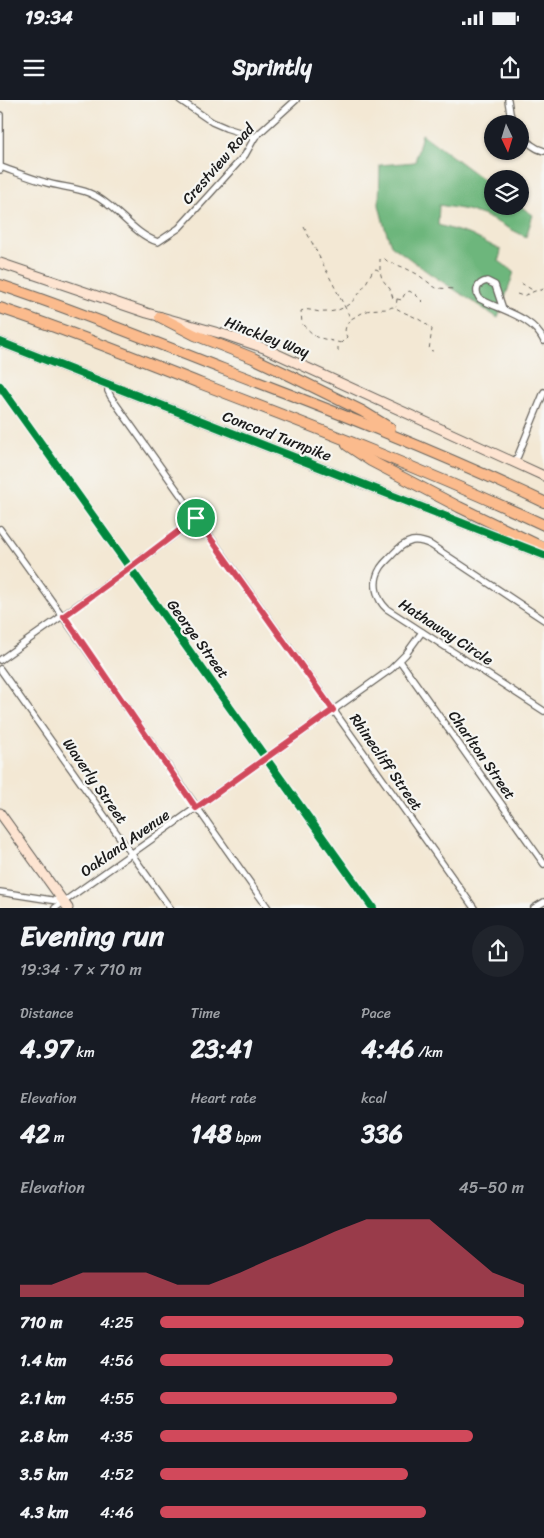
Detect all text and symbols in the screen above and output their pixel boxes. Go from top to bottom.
text: 19:34 [25,1,73,34]
text: Sprintly [232,48,312,87]
icon: menu [20,54,48,82]
icon: share [496,54,524,82]
north arrow [484,115,529,160]
map controls [484,115,529,215]
street label: Crestview Road [175,117,262,211]
button: layers [484,170,529,215]
street label: Hinckley Way [221,309,313,365]
street label: Concord Turnpike [219,403,336,469]
pin [175,497,217,539]
icon: arrive [182,504,210,532]
street label: Hathaway Circle [393,591,499,673]
street label: George Street [160,594,236,685]
street label: Charlton Street [441,705,523,806]
street label: Rhinecliff Street [343,708,430,817]
street label: Waverly Street [56,733,135,830]
street label: Oakland Avenue [75,802,176,884]
text: Evening run [20,911,164,960]
button: share [472,925,524,977]
text: 19:34 · 7 × 710 m [20,955,142,984]
text: Distance [20,1001,73,1026]
text: Time [191,1001,220,1026]
text: Pace [361,1001,391,1026]
text: 4.97 [20,1026,73,1071]
text: 23:41 [191,1026,253,1071]
text: 4:46 [361,1026,414,1071]
text: km [73,1040,95,1065]
text: /km [414,1040,443,1065]
text: Elevation [20,1086,77,1111]
text: Heart rate [191,1086,256,1111]
text: kcal [361,1086,387,1111]
text: 42 [20,1111,50,1156]
text: 148 [191,1111,232,1156]
text: 336 [361,1111,403,1156]
text: m [50,1125,64,1150]
text: bpm [232,1125,262,1150]
text: Elevation [20,1173,85,1202]
text: 45–50 m [459,1173,524,1202]
text: 710 m [20,1308,63,1337]
text: 4:25 [100,1308,134,1337]
text: 1.4 km [20,1346,67,1375]
text: 4:56 [100,1346,134,1375]
text: 2.1 km [20,1384,66,1413]
text: 4:55 [100,1384,134,1413]
text: 2.8 km [20,1422,69,1451]
text: 4:35 [100,1422,133,1451]
text: 3.5 km [20,1460,68,1489]
text: 4:52 [100,1460,134,1489]
text: 4.3 km [20,1498,69,1527]
text: 4:46 [100,1498,134,1527]

